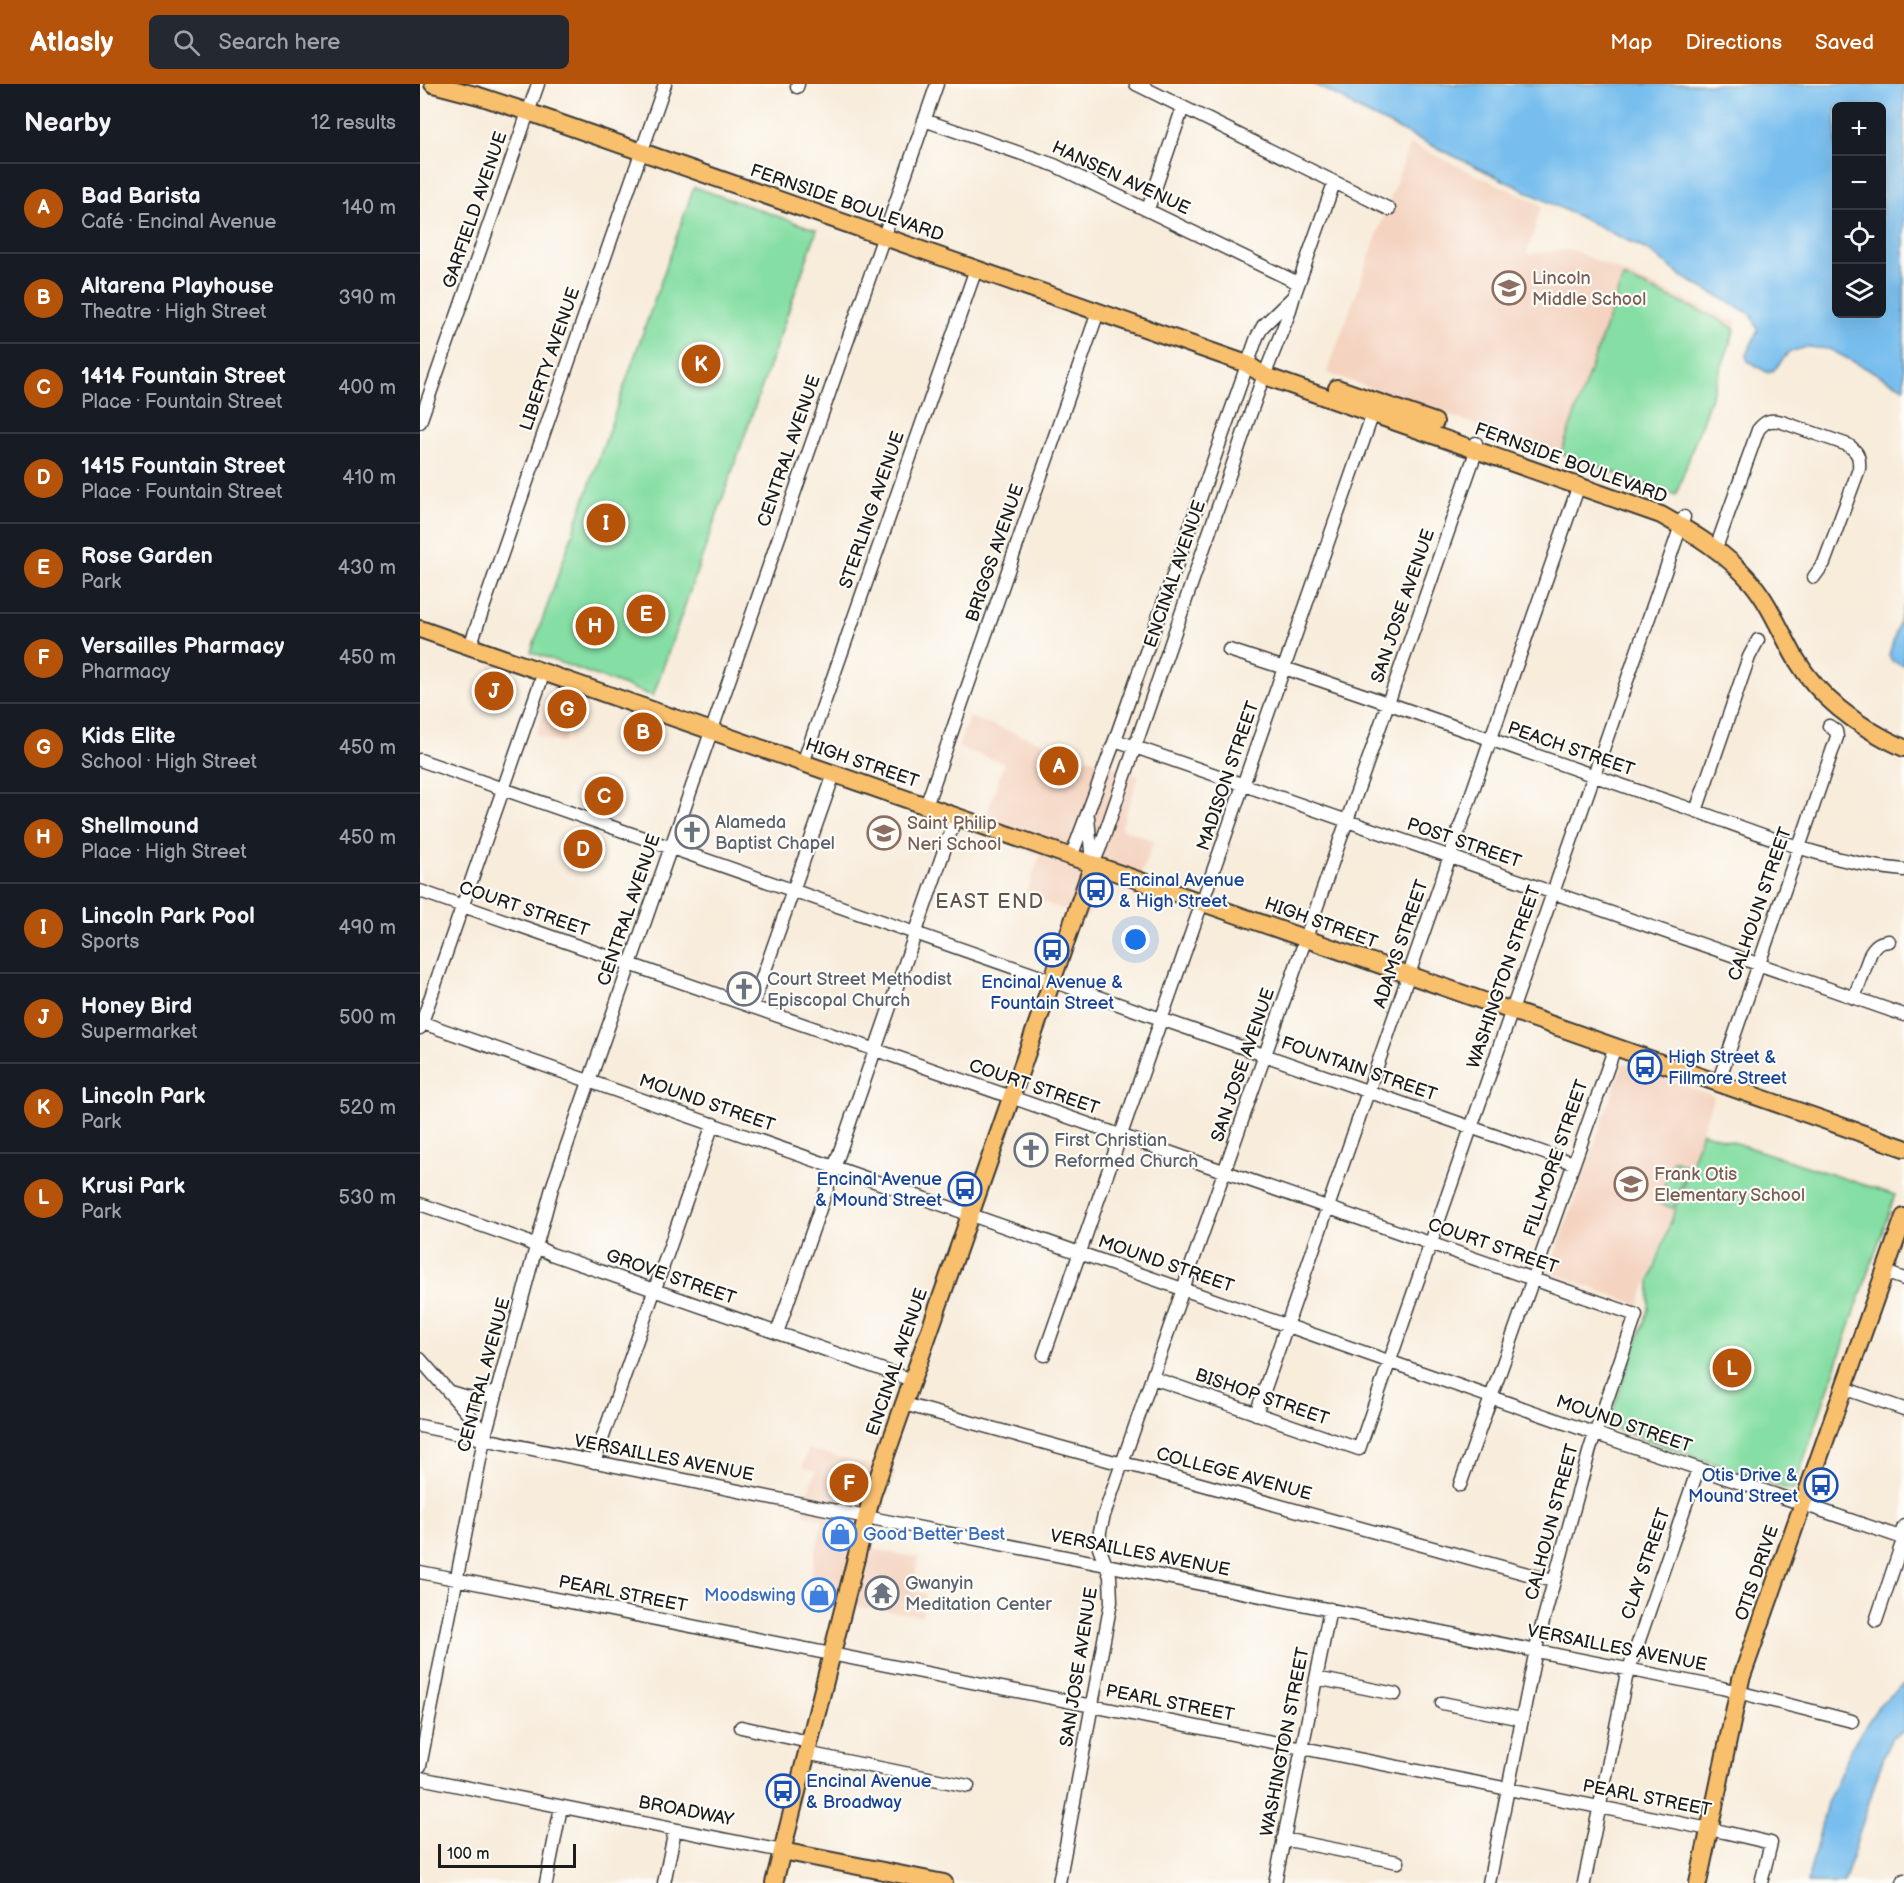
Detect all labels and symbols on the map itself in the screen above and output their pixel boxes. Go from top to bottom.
street label: GARFIELD AVENUE [438,129,512,291]
street label: HANSEN AVENUE [1049,137,1193,219]
street label: FERNSIDE BOULEVARD [747,160,947,246]
place label: Lincoln Middle School [1532,268,1646,310]
school or university icon: Lincoln Middle School [1491,270,1527,306]
street label: LIBERTY AVENUE [516,284,584,433]
pin: K [682,342,720,386]
street label: CENTRAL AVENUE [753,372,825,530]
street label: FERNSIDE BOULEVARD [1472,418,1670,508]
street label: STERLING AVENUE [835,428,909,591]
street label: BRIGGS AVENUE [962,481,1028,625]
street label: ENCINAL AVENUE [1140,497,1210,650]
pin: I [586,500,626,546]
street label: SAN JOSE AVENUE [1367,526,1439,686]
pin: E [626,592,666,636]
pin: H [576,604,615,648]
pin: J [474,668,514,714]
pin: G [548,686,586,732]
street label: MADISON STREET [1193,698,1263,853]
pin: B [624,710,662,754]
street label: PEACH STREET [1505,717,1637,781]
street label: HIGH STREET [803,734,922,792]
pin: A [1040,744,1078,788]
pin: C [584,774,624,818]
place label: Alameda Baptist Chapel [715,812,835,854]
place label: Saint Philip Neri School [907,813,1001,855]
church icon: Alameda Baptist Chapel [674,814,710,850]
street label: POST STREET [1404,814,1524,872]
school or university icon: Saint Philip Neri School [866,815,902,851]
street label: CALHOUN STREET [1724,824,1796,984]
pin: D [564,826,602,872]
street label: CENTRAL AVENUE [593,831,665,989]
place label: Encinal Avenue & High Street [1119,870,1245,912]
bus stop icon: Encinal Avenue & High Street [1078,872,1114,908]
street label: COURT STREET [456,877,592,941]
street label: ADAMS STREET [1369,877,1433,1011]
street label: WASHINGTON STREET [1463,883,1545,1071]
district label: EAST END [935,890,1045,914]
street label: HIGH STREET [1262,893,1380,953]
your location [1121,925,1150,954]
bus stop icon: Encinal Avenue & Fountain Street [1034,932,1070,968]
place label: Court Street Methodist Episcopal Church [767,969,952,1011]
church icon: Court Street Methodist Episcopal Church [726,971,762,1007]
place label: Encinal Avenue & Fountain Street [981,972,1123,1014]
street label: SAN JOSE AVENUE [1207,985,1279,1145]
street label: FOUNTAIN STREET [1278,1032,1440,1106]
place label: High Street & Fillmore Street [1668,1047,1787,1089]
bus stop icon: High Street & Fillmore Street [1627,1049,1663,1085]
street label: COURT STREET [966,1055,1102,1119]
street label: MOUND STREET [636,1070,778,1136]
street label: FILLMORE STREET [1519,1077,1593,1239]
place label: First Christian Reformed Church [1054,1130,1198,1172]
church icon: First Christian Reformed Church [1013,1132,1049,1168]
place label: Frank Otis Elementary School [1654,1164,1805,1206]
school or university icon: Frank Otis Elementary School [1613,1166,1649,1202]
place label: Encinal Avenue & Mound Street [815,1169,942,1211]
bus stop icon: Encinal Avenue & Mound Street [947,1171,983,1207]
street label: COURT STREET [1425,1214,1561,1278]
street label: MOUND STREET [1095,1231,1237,1297]
street label: GROVE STREET [603,1245,739,1309]
street label: ENCINAL AVENUE [862,1285,932,1438]
street label: CENTRAL AVENUE [453,1295,515,1455]
pin: L [1712,1346,1752,1390]
street label: BISHOP STREET [1192,1364,1332,1430]
street label: MOUND STREET [1553,1391,1695,1457]
street label: VERSAILLES AVENUE [572,1430,756,1486]
street label: CALHOUN STREET [1521,1441,1583,1602]
street label: COLLEGE AVENUE [1154,1443,1314,1505]
pin: F [830,1460,868,1506]
place label: Otis Drive & Mound Street [1688,1465,1798,1507]
bus stop icon: Otis Drive & Mound Street [1803,1467,1839,1503]
street label: CLAY STREET [1617,1506,1675,1622]
shop icon: Good Better Best [822,1516,858,1552]
street label: OTIS DRIVE [1731,1522,1783,1623]
place label: Good Better Best [863,1524,1006,1545]
street label: VERSAILLES AVENUE [1048,1525,1232,1581]
street label: PEARL STREET [557,1571,689,1617]
place label: Gwanyin Meditation Center [905,1573,1052,1615]
temple icon: Gwanyin Meditation Center [864,1575,900,1611]
shop icon: Moodswing [801,1577,837,1613]
place label: Moodswing [704,1585,796,1606]
street label: SAN JOSE AVENUE [1056,1586,1102,1748]
street label: VERSAILLES AVENUE [1525,1620,1709,1676]
street label: WASHINGTON STREET [1256,1646,1314,1838]
street label: PEARL STREET [1104,1680,1236,1726]
place label: Encinal Avenue & Broadway [806,1771,932,1813]
bus stop icon: Encinal Avenue & Broadway [765,1773,801,1809]
street label: PEARL STREET [1581,1775,1713,1821]
street label: BROADWAY [637,1791,736,1831]
scale bar [438,1841,576,1868]

